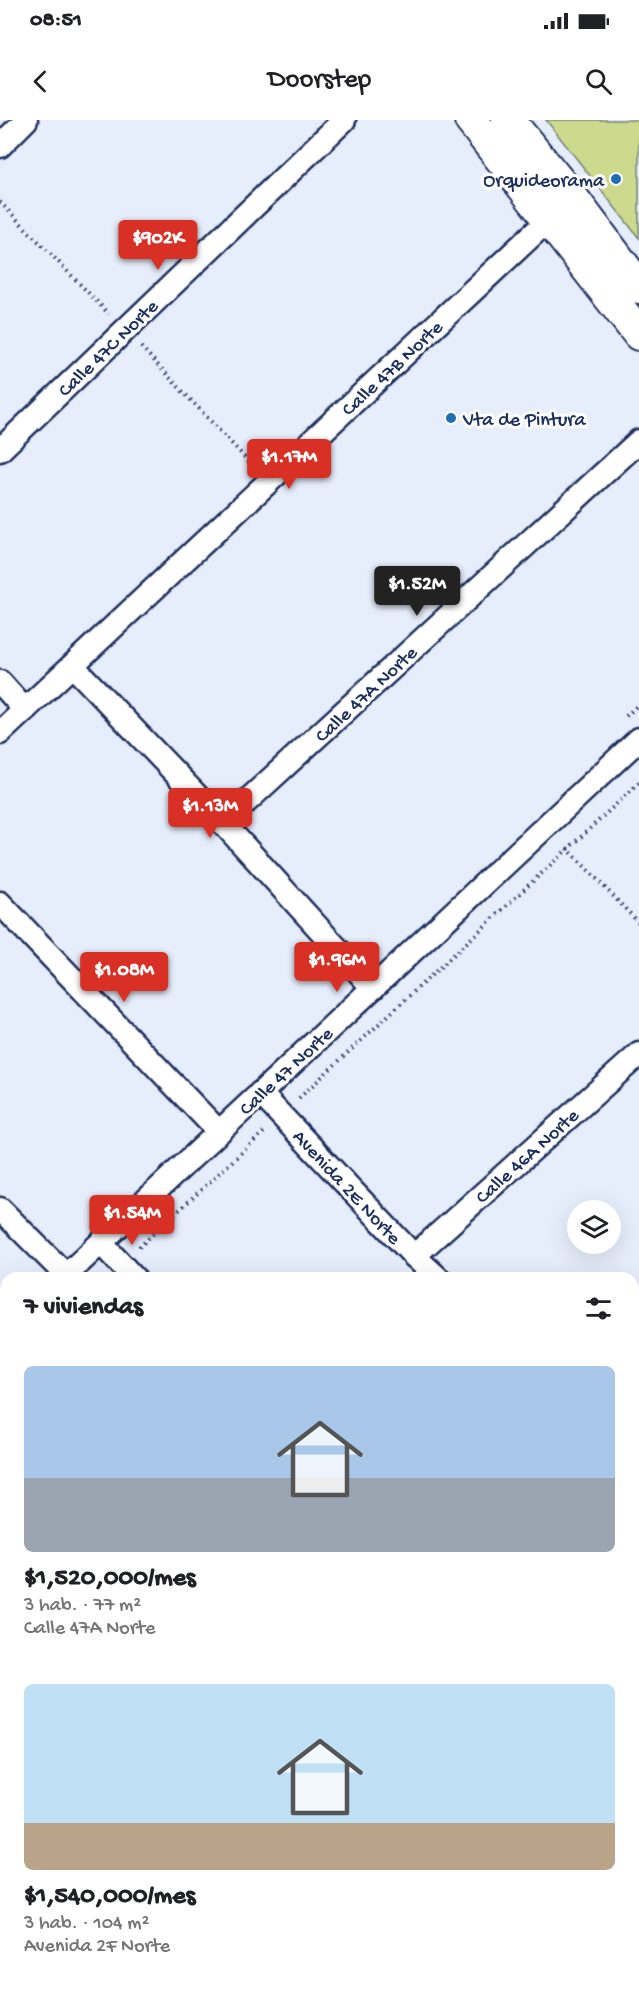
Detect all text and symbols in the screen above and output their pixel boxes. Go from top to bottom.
text: 08:51 [30,8,82,34]
icon: back [24,65,57,98]
text: Doorstep [268,65,371,97]
icon: search [582,65,615,98]
place label: Orquideorama [483,171,605,194]
marker: Orquideorama [609,172,623,186]
pin: $902K [116,220,200,271]
text: $902K [132,228,184,251]
street label: Calle 47C Norte [55,296,165,403]
street label: Calle 47B Norte [338,316,449,422]
place label: Vta de Pintura [462,410,586,433]
marker: Vta de Pintura [444,411,458,425]
pin: $1.17M [240,439,338,490]
text: $1.17M [261,447,317,470]
pin: $1.52M [368,566,466,617]
text: $1.52M [388,574,446,597]
street label: Calle 47A Norte [312,642,424,749]
pin: $1.13M [161,788,259,839]
text: $1.13M [182,796,238,819]
pin: $1.96M [288,942,386,993]
text: $1.96M [308,950,366,973]
pin: $1.08M [75,952,173,1003]
text: $1.08M [94,960,154,983]
street label: Calle 47 Norte [236,1023,339,1122]
street label: Calle 46A Norte [472,1105,585,1210]
street label: Avenida 2E Norte [286,1126,405,1251]
pin: $1.54M [83,1195,181,1246]
map controls [567,1200,621,1254]
button: layers [567,1200,621,1254]
text: $1.54M [103,1203,161,1226]
icon: filters [582,1292,615,1325]
text: 7 viviendas [24,1293,143,1324]
icon: home [266,1405,374,1513]
text: $1,520,000/mes [24,1564,196,1595]
text: 3 hab. · 77 m² [24,1595,141,1618]
text: Calle 47A Norte [24,1618,155,1641]
icon: home [266,1723,374,1831]
text: $1,540,000/mes [24,1882,195,1913]
text: 3 hab. · 104 m² [24,1913,149,1936]
text: Avenida 2F Norte [24,1936,170,1959]

